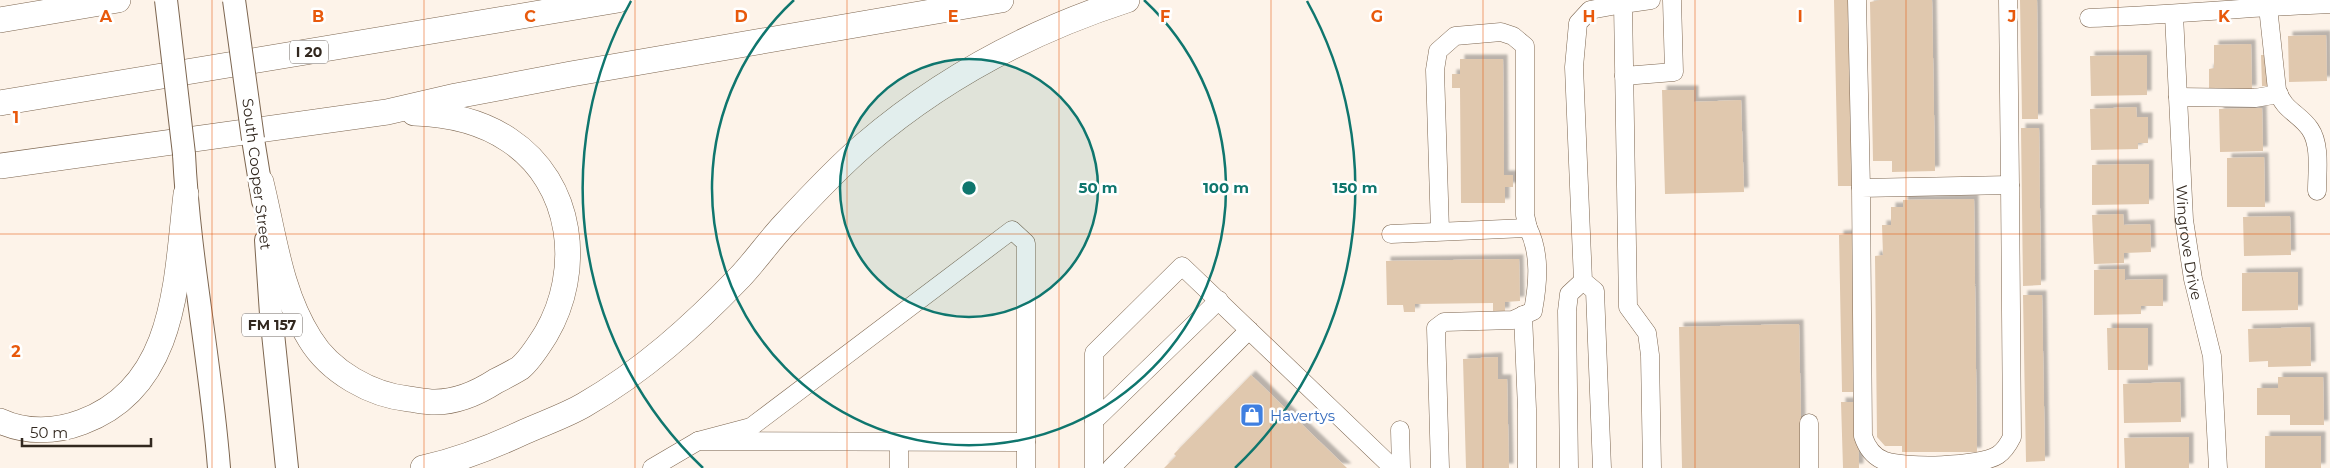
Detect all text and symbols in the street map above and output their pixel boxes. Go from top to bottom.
text: A [99,7,113,26]
text: B [312,7,324,26]
text: C [524,7,536,26]
text: D [734,7,748,26]
text: E [948,7,958,26]
text: F [1160,7,1170,26]
text: G [1371,7,1383,26]
text: H [1583,7,1595,26]
text: I [1797,7,1803,26]
text: J [2007,7,2016,26]
text: K [2218,7,2231,26]
road number: I 20 [290,41,328,64]
street label: South Cooper Street [238,97,276,251]
text: 1 [13,108,19,127]
text: 50 m [1078,178,1118,197]
text: 100 m [1203,178,1249,197]
text: 150 m [1333,178,1377,197]
centre of rings [960,179,978,197]
street label: Wingrove Drive [2173,184,2207,302]
road number: FM 157 [242,314,302,336]
text: 2 [11,342,21,361]
shop icon: Havertys [1239,402,1265,428]
place label: Havertys [1270,406,1335,425]
scale bar [22,416,151,448]
text: 50 m [30,423,68,442]

